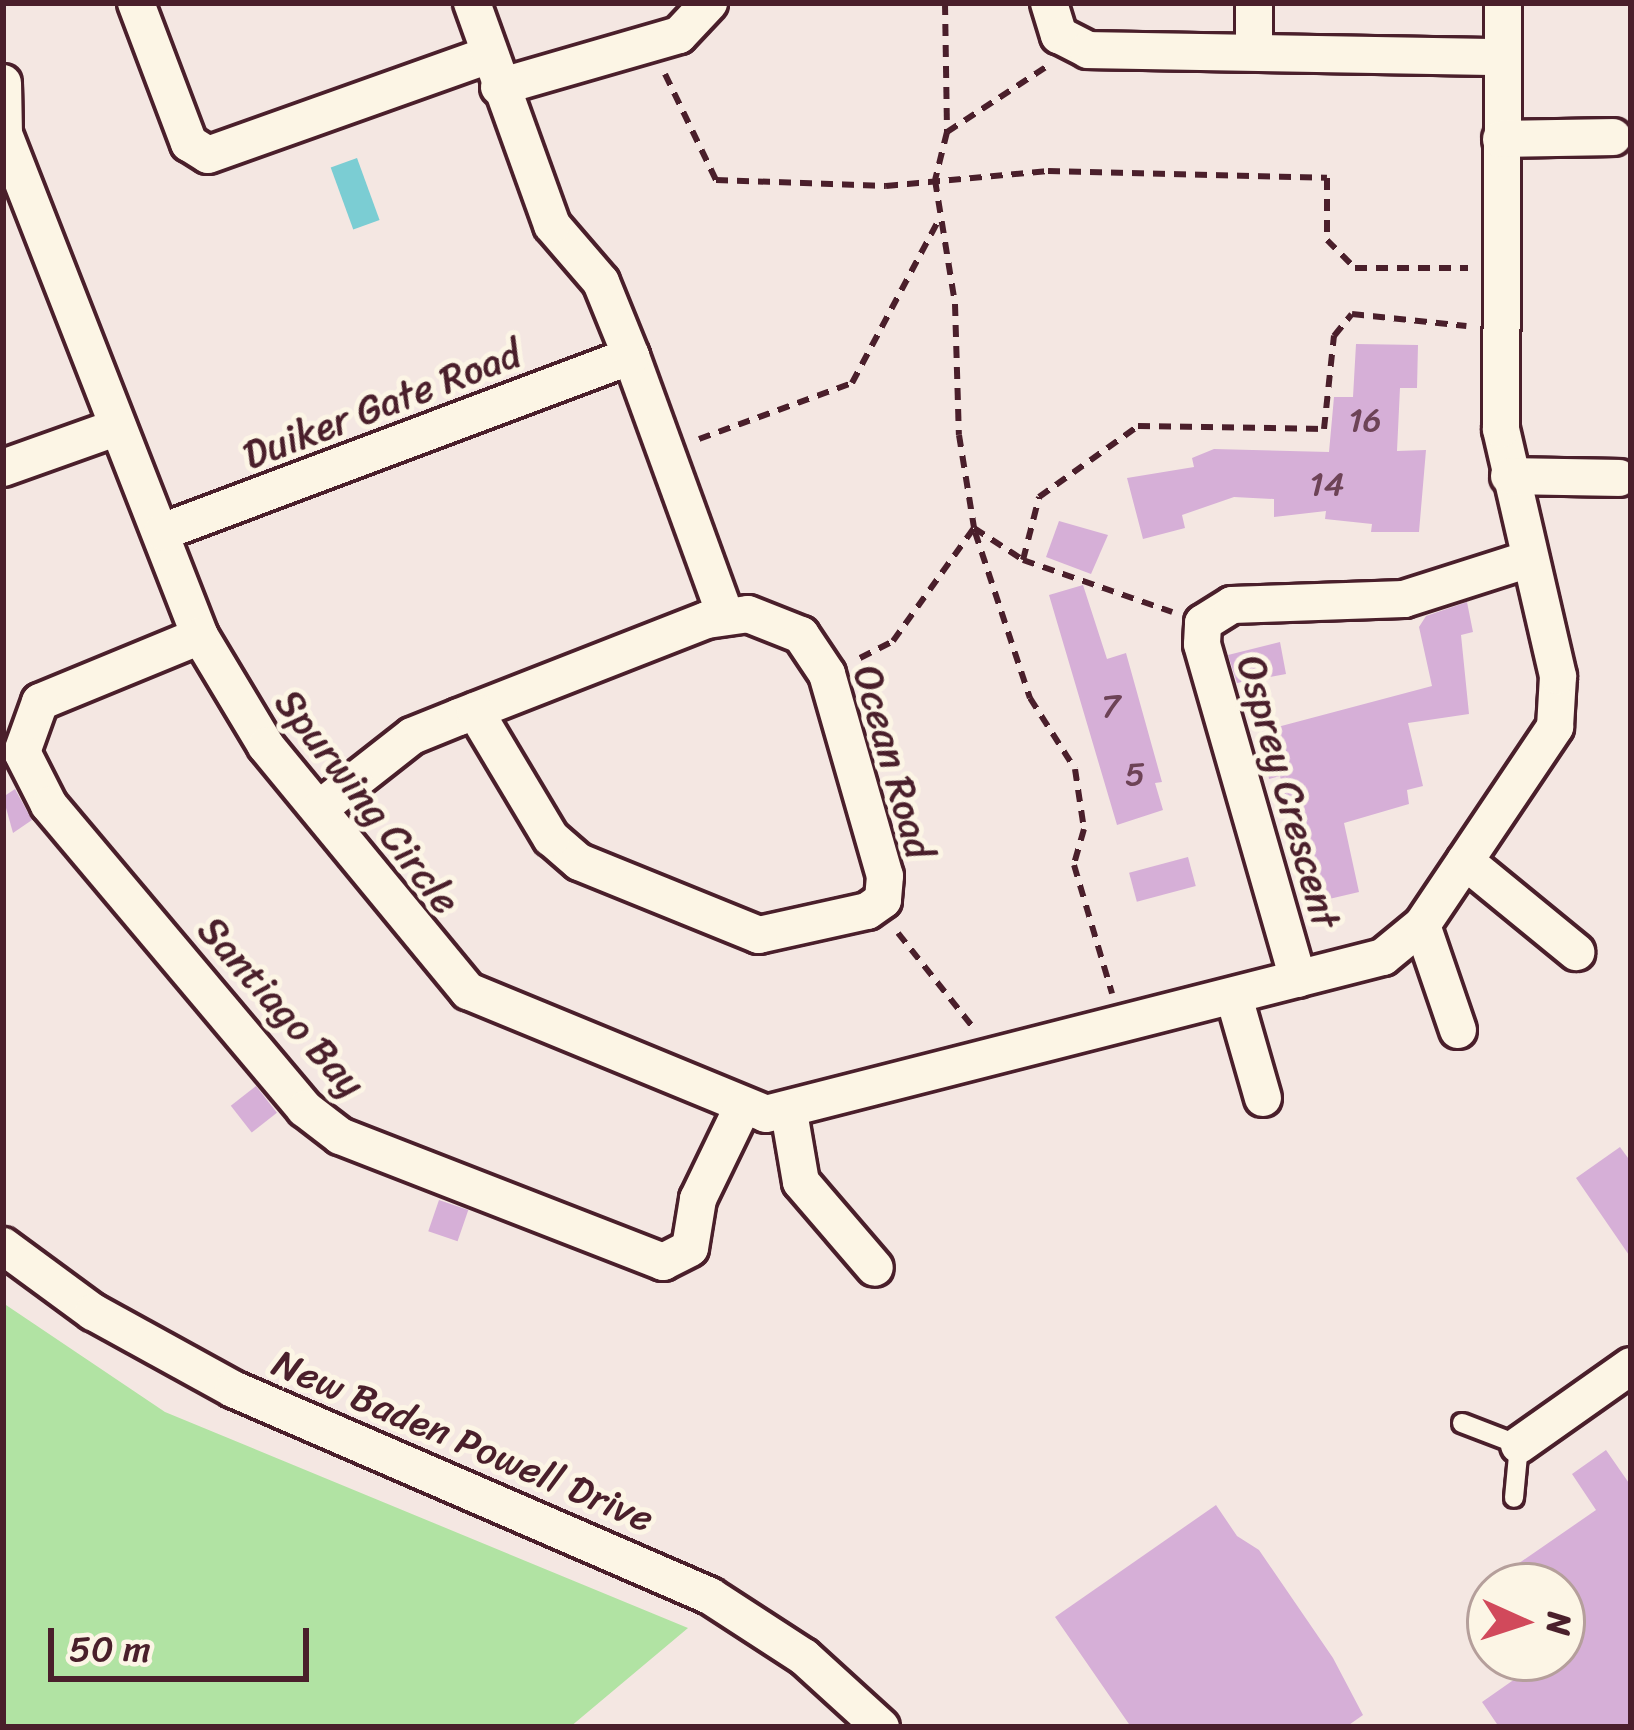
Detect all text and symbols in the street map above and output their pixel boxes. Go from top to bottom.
street label: Duiker Gate Road [236,330,528,480]
house number: 16 [1349,401,1381,441]
house number: 14 [1310,465,1344,505]
street label: Osprey Crescent [1226,648,1350,936]
street label: Ocean Road [843,660,943,864]
street label: Spurwing Circle [265,680,469,924]
house number: 7 [1102,687,1120,727]
house number: 5 [1125,755,1145,795]
street label: Santiago Bay [188,907,374,1107]
street label: New Baden Powell Drive [265,1339,661,1543]
north arrow [1466,1562,1586,1682]
scale bar [54,1604,315,1678]
text: N [1529,1611,1589,1637]
text: 50 m [69,1617,151,1681]

